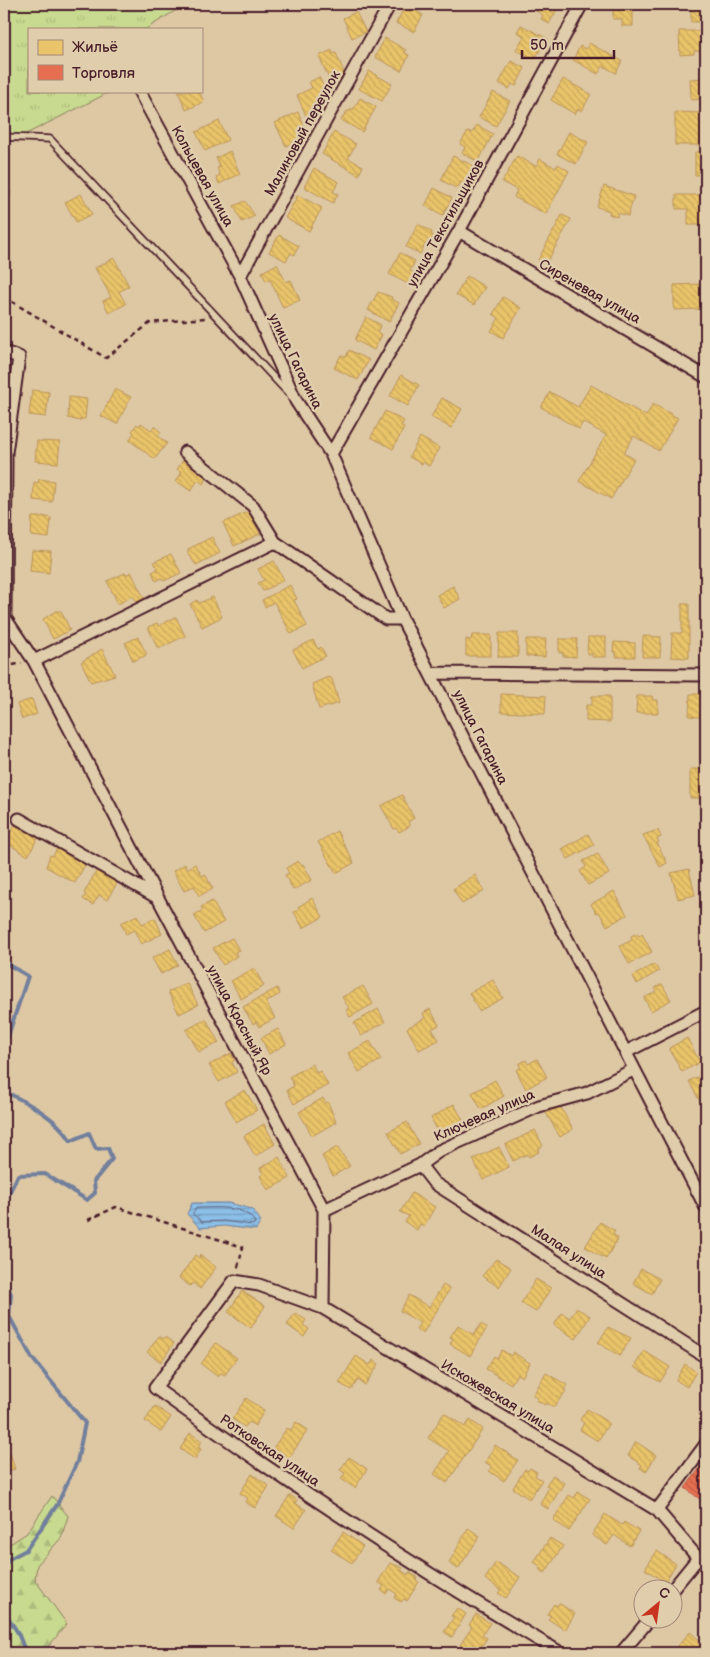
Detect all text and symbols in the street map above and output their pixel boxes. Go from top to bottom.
legend [28,28,202,92]
scale bar [522,28,615,60]
text: 50 m [530,36,564,55]
text: Жильё [72,38,118,57]
text: Торговля [72,64,135,83]
street label: Малиновый переулок [261,67,344,199]
street label: Кольцевая улица [168,123,238,230]
street label: улица Текстильщиков [403,156,488,290]
street label: Сиреневая улица [536,255,644,328]
street label: улица Гагарина [265,311,326,412]
street label: улица Гагарина [449,687,512,788]
street label: улица Красный Яр [203,962,276,1078]
street label: Ключевая улица [431,1085,538,1145]
street label: Малая улица [528,1221,610,1282]
street label: Искожевская улица [438,1356,558,1437]
street label: Ротковская улица [217,1411,324,1491]
north arrow [632,1580,682,1630]
text: С [656,1583,673,1603]

